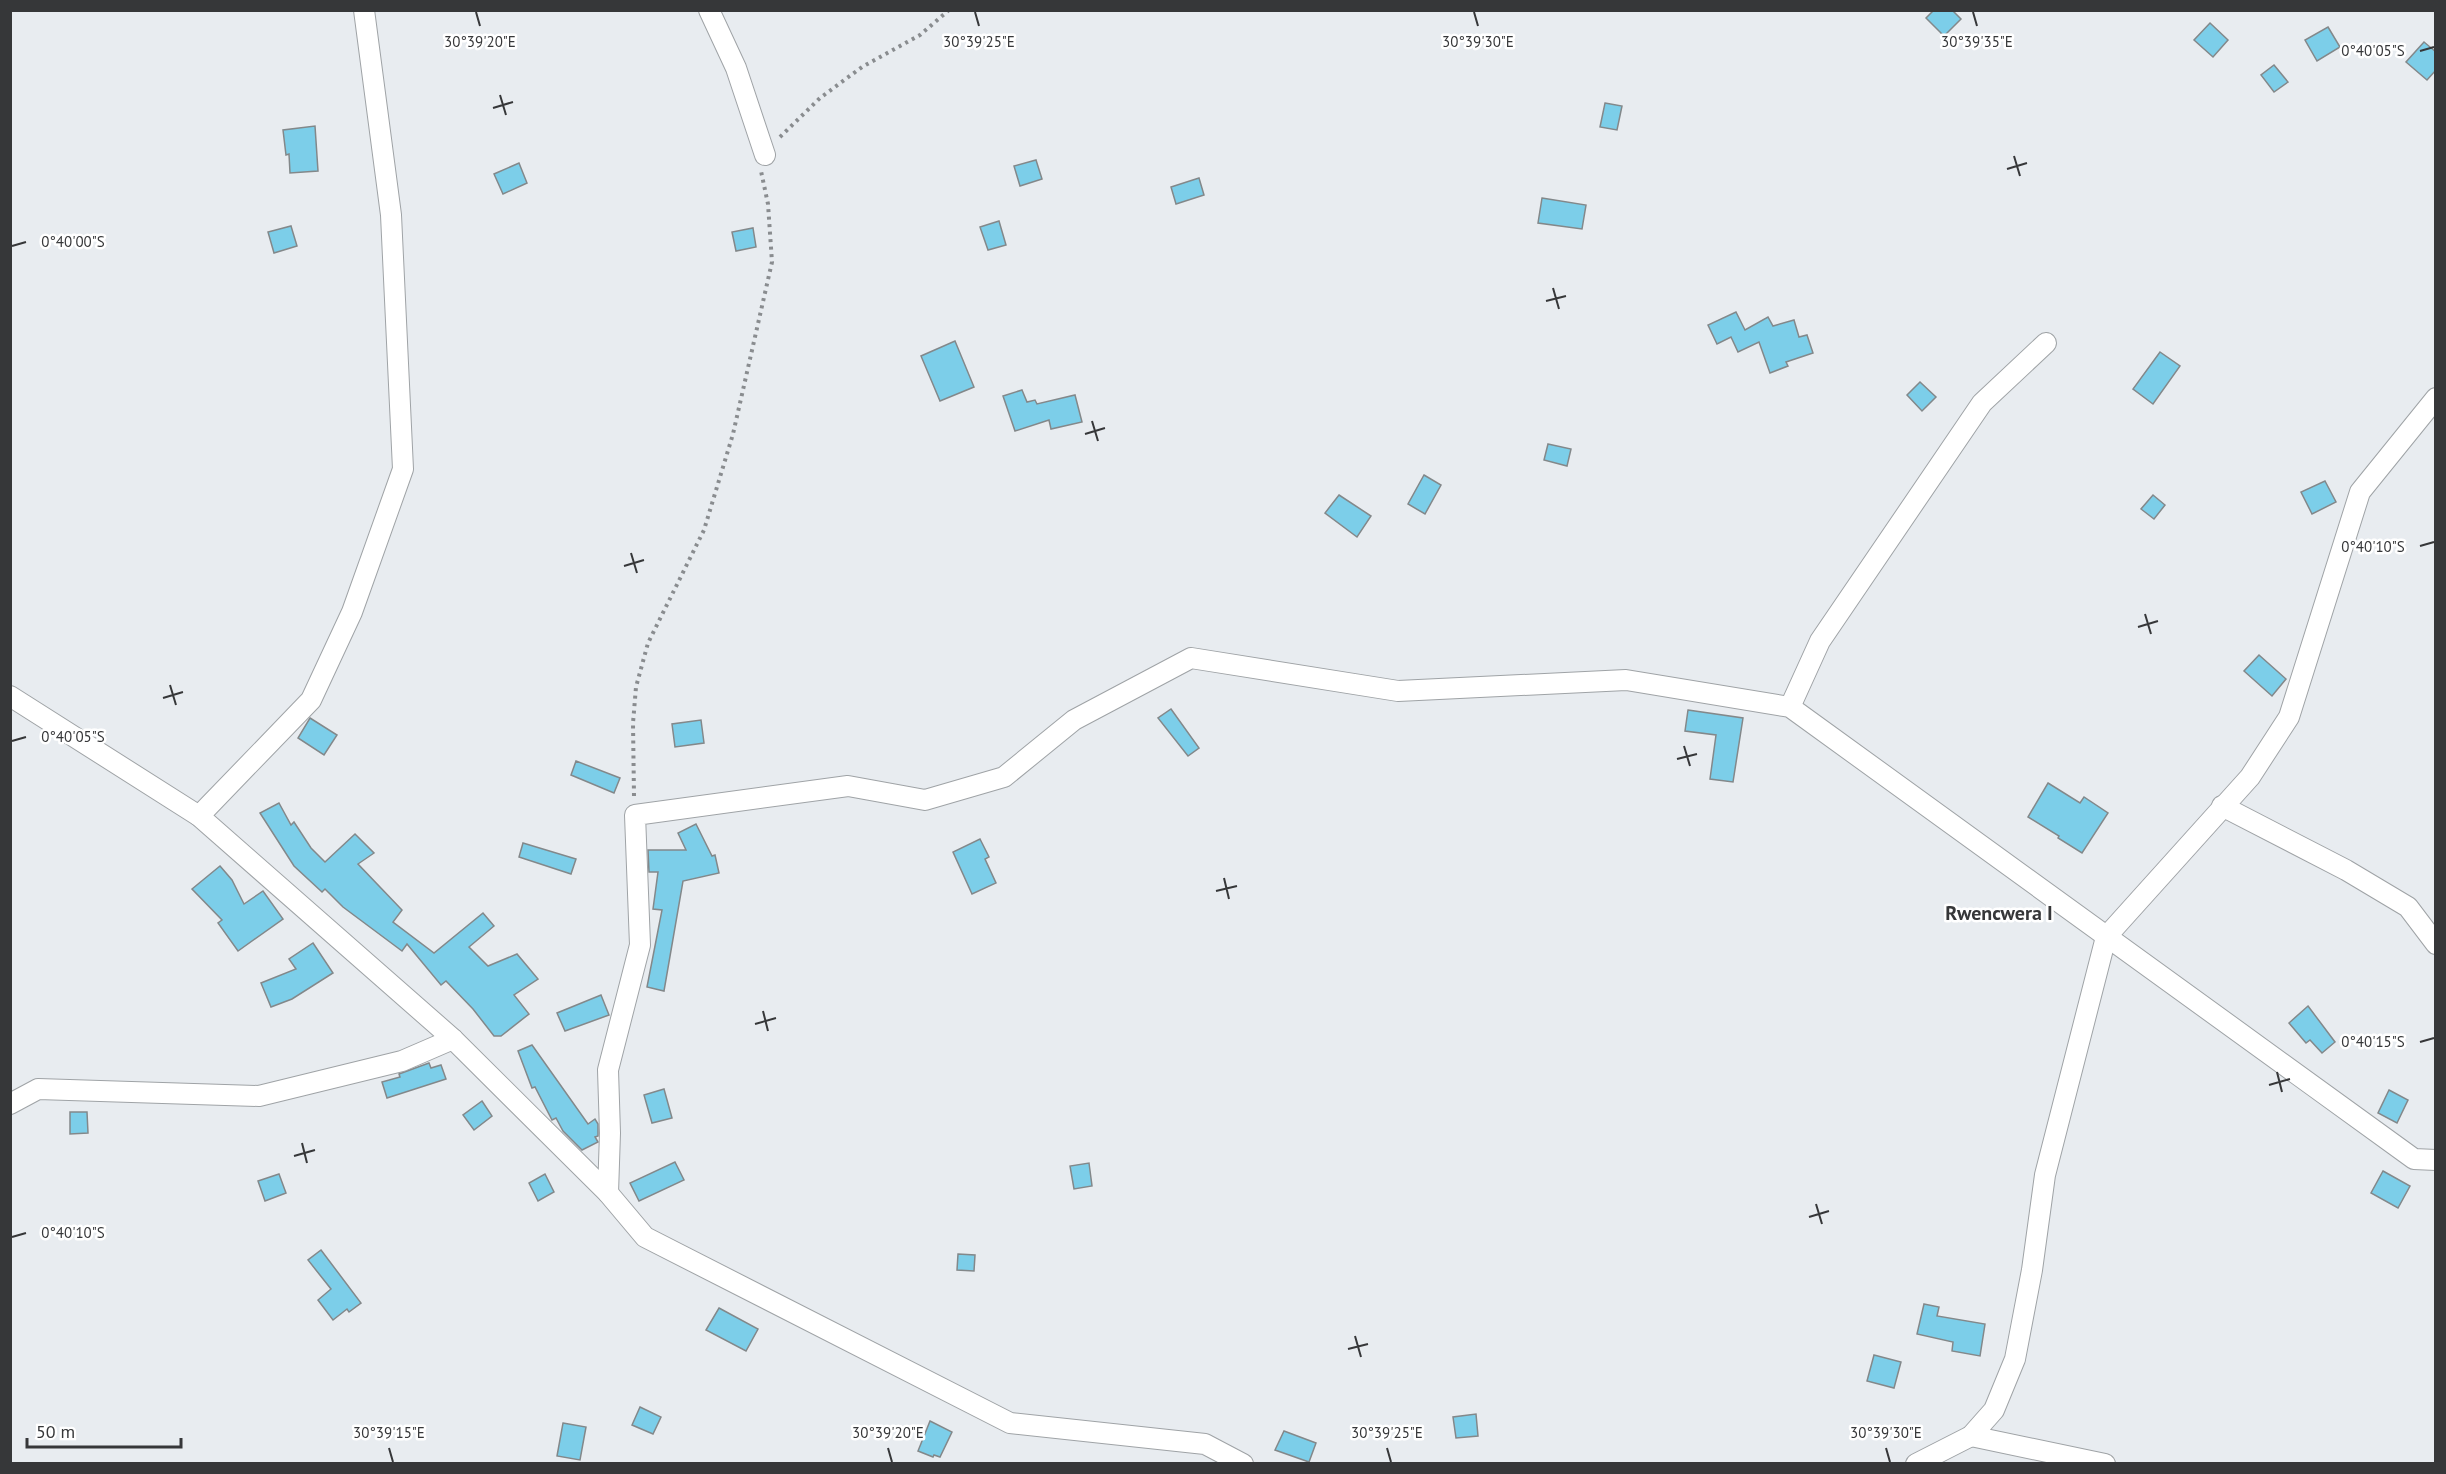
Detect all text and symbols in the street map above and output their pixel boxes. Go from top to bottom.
text: 30°39'20"E [444,32,516,51]
text: 30°39'25"E [943,32,1015,51]
text: 30°39'30"E [1442,32,1514,51]
text: 30°39'35"E [1941,32,2013,51]
text: 0°40'05"S [2341,41,2405,60]
text: 0°40'00"S [41,232,105,251]
text: 0°40'10"S [2341,537,2405,556]
text: 0°40'05"S [41,727,105,746]
district label: Rwencwera I [1945,900,2053,926]
text: 0°40'15"S [2341,1032,2405,1051]
text: 0°40'10"S [41,1223,105,1242]
scale bar [27,1411,182,1449]
text: 50 m [36,1420,75,1443]
text: 30°39'15"E [353,1423,425,1442]
text: 30°39'20"E [852,1423,924,1442]
text: 30°39'25"E [1351,1423,1423,1442]
text: 30°39'30"E [1850,1423,1922,1442]

